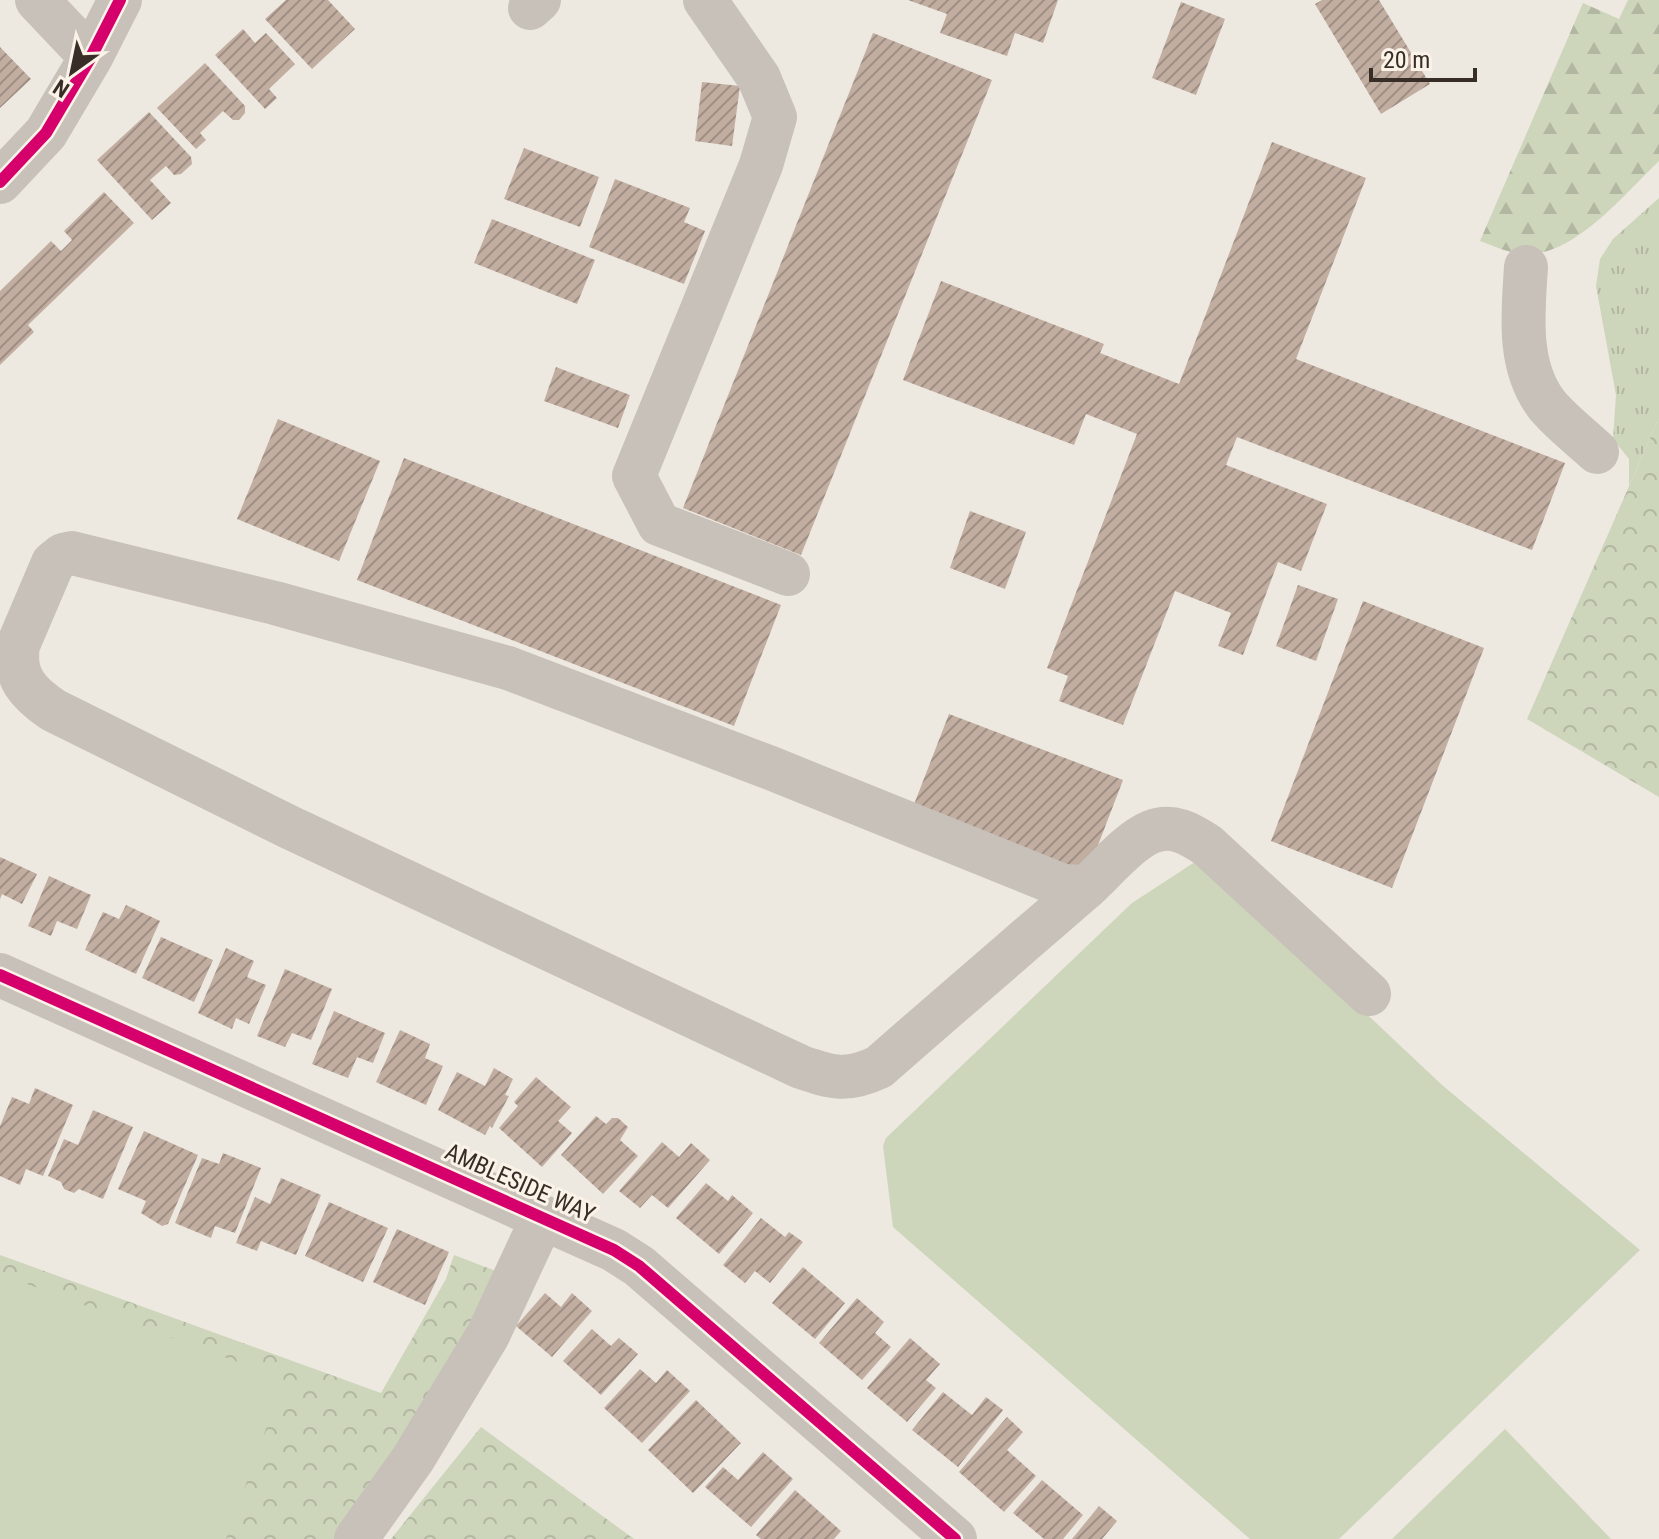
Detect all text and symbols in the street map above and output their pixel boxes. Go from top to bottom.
north arrow [32,32,112,112]
scale bar [1371,32,1475,82]
text: 20 m [1383,46,1430,74]
text: N [49,74,74,103]
street label: AMBLESIDE WAY [441,1137,600,1229]

